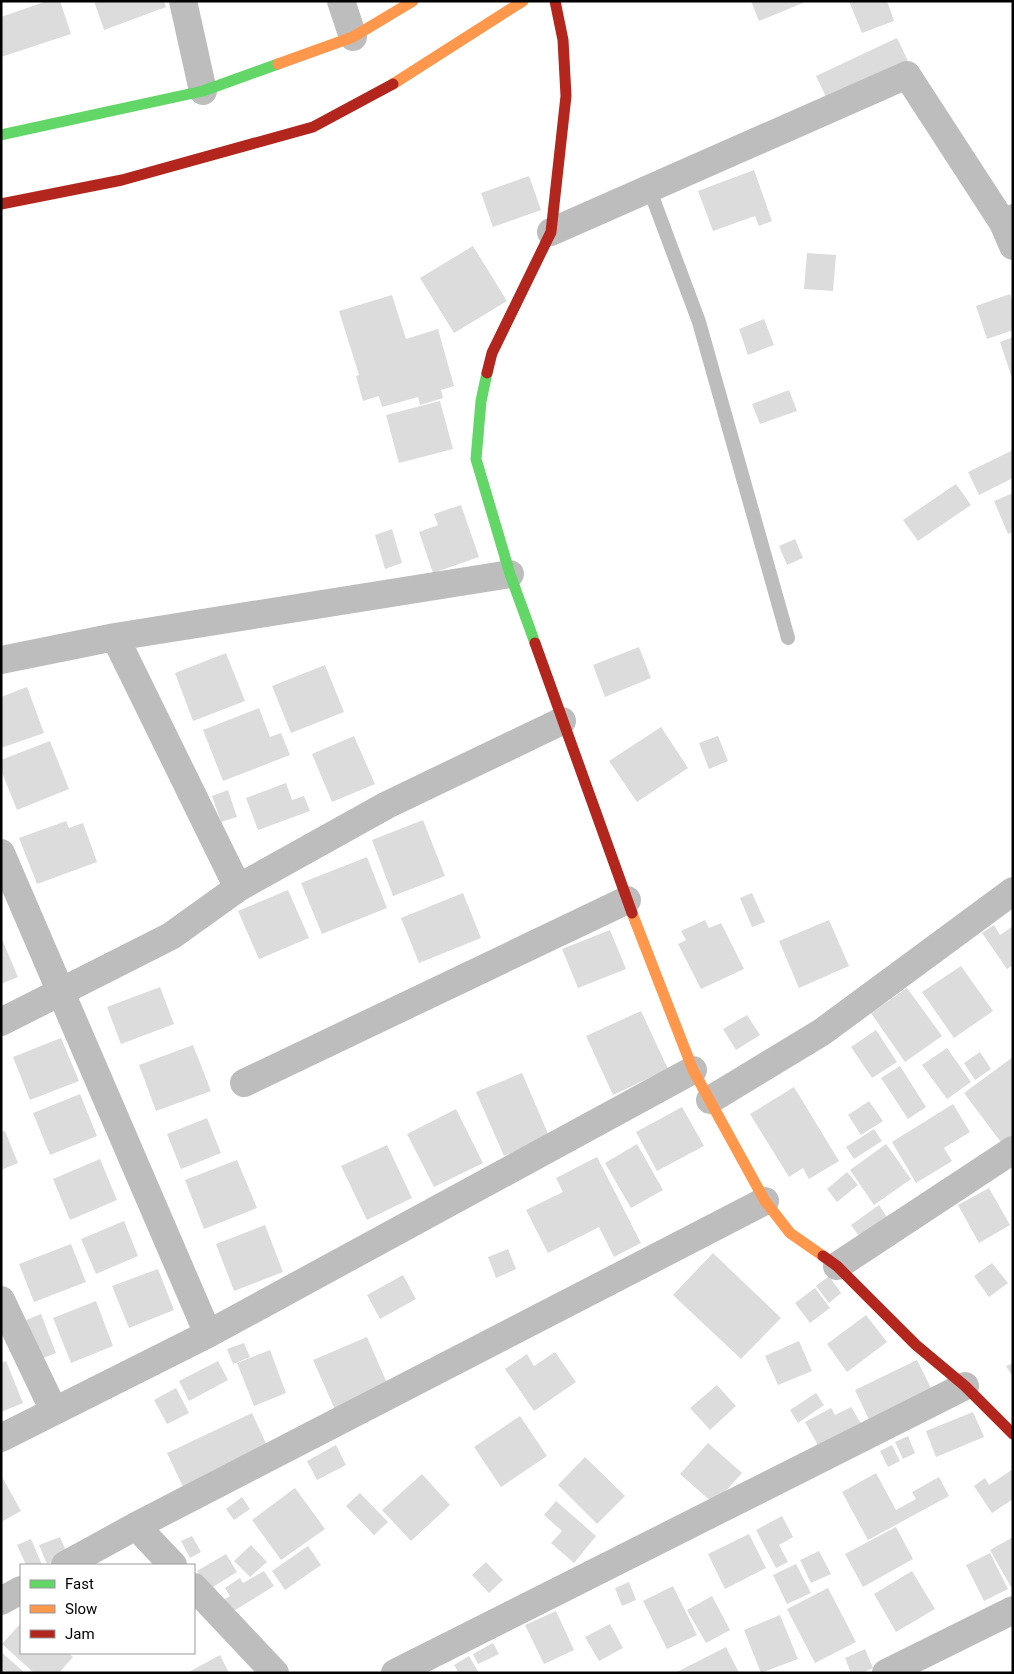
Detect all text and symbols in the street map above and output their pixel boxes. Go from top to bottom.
legend [20,1564,195,1654]
text: Fast [65,1575,94,1593]
text: Slow [65,1600,97,1618]
text: Jam [65,1625,95,1643]

